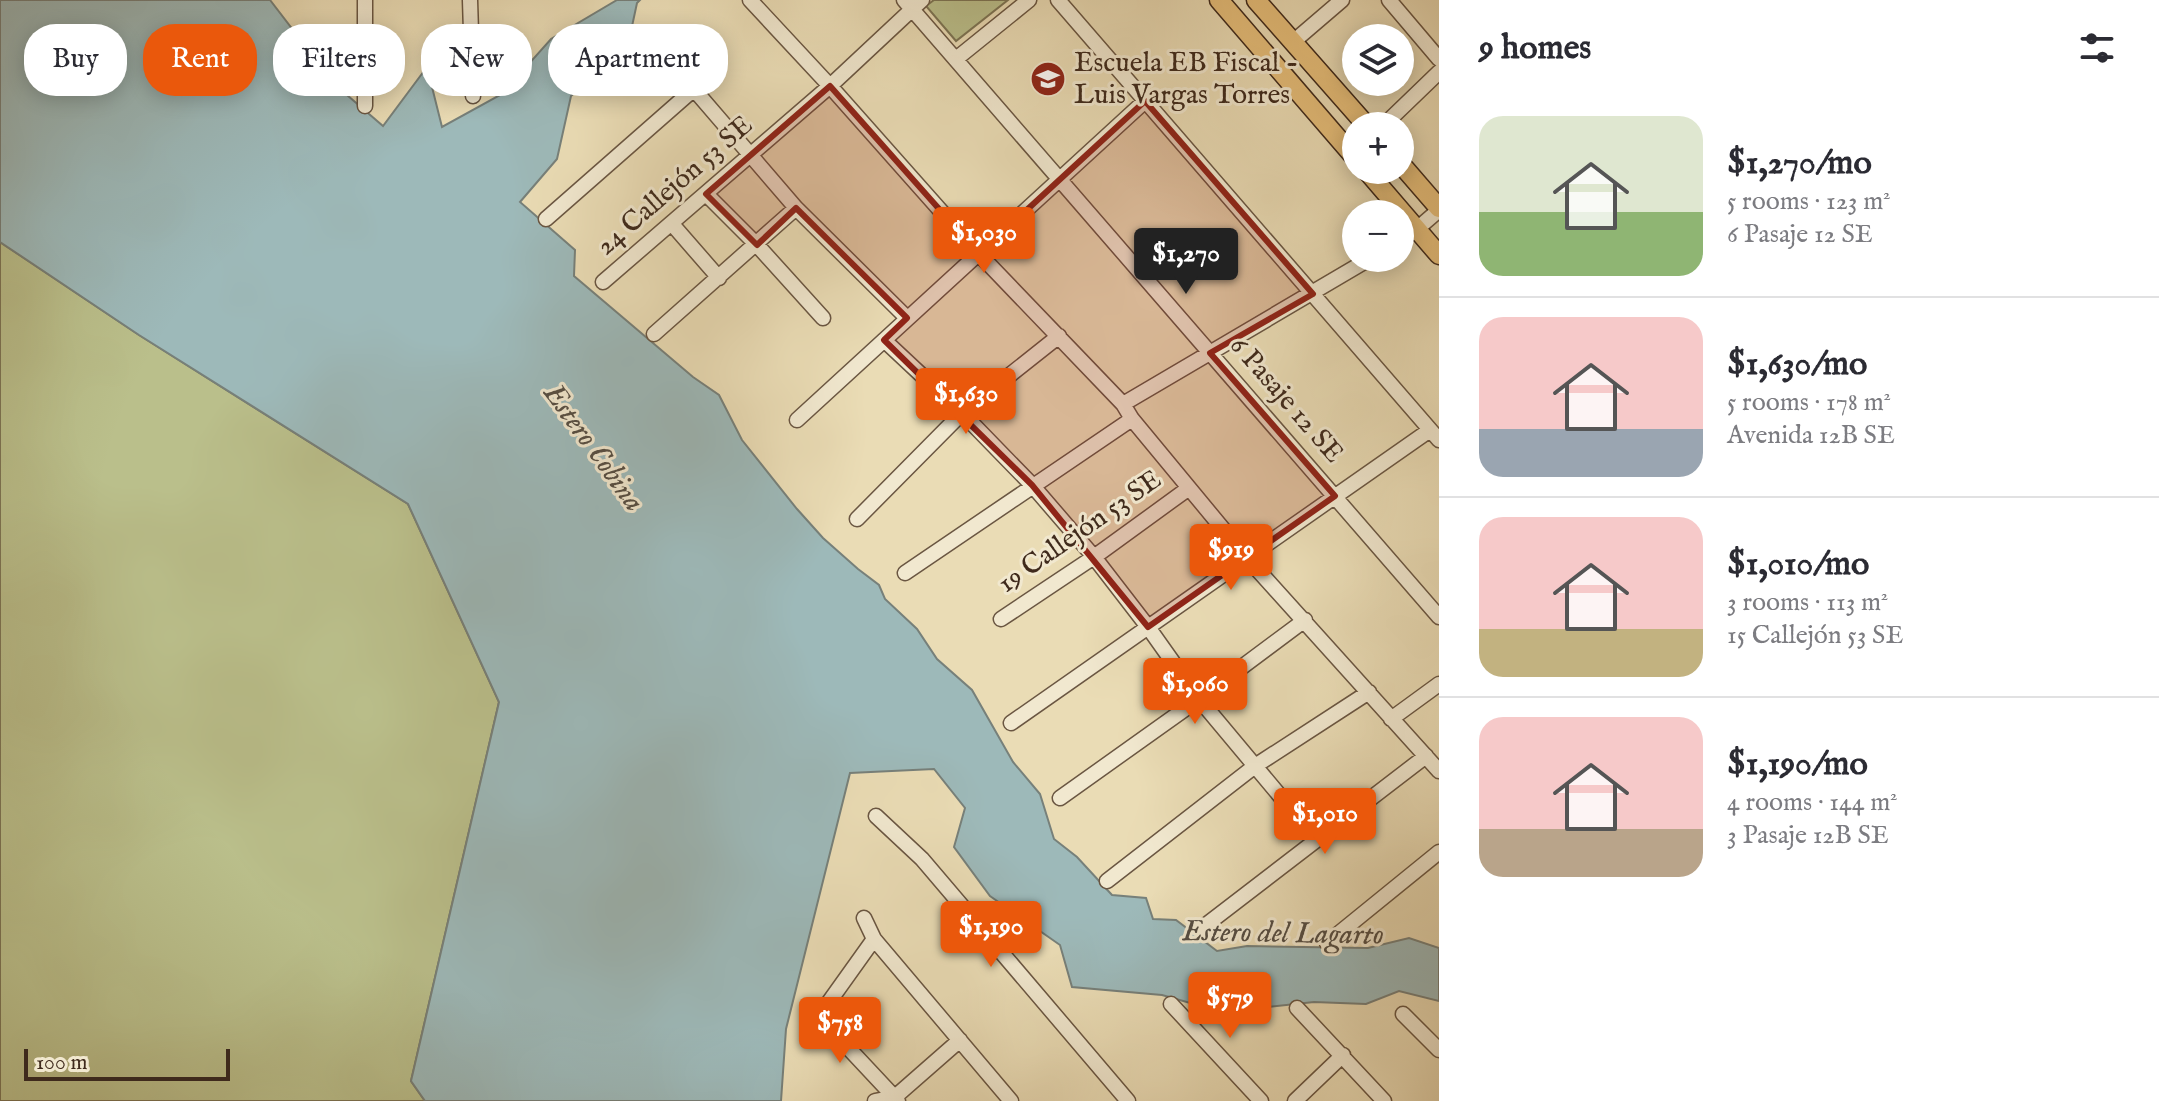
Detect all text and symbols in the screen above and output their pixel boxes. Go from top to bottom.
chip: Buy [24,24,127,96]
chip: Rent [143,24,257,96]
chip: Filters [273,24,405,96]
chip: New [421,24,532,96]
chip: Apartment [548,24,728,96]
map controls [1342,24,1414,272]
button: layers [1342,24,1414,96]
icon: filters [2075,26,2119,70]
text: 9 homes [1479,27,1591,70]
place label: Escuela EB Fiscal - Luis Vargas Torres [1074,46,1299,113]
school or university icon: Escuela EB Fiscal - Luis Vargas Torres [1029,60,1067,98]
street label: 24 Callejón 53 SE [589,108,761,264]
button: + [1342,112,1414,184]
text: $1,270/mo [1727,142,1872,185]
icon: home [1543,148,1639,244]
text: 5 rooms · 123 m² [1727,185,1891,218]
button: − [1342,200,1414,272]
pin: $1,030 [919,207,1049,275]
text: $1,030 [951,216,1017,249]
text: 6 Pasaje 12 SE [1727,218,1873,251]
pin: $1,270 [1121,228,1251,296]
text: $1,270 [1152,237,1220,270]
street label: 6 Pasaje 12 SE [1221,329,1351,471]
text: $1,630/mo [1727,343,1867,386]
icon: home [1543,349,1639,445]
pin: $1,630 [901,368,1031,436]
water label: Estero Cobina [533,376,652,520]
text: $1,630 [934,377,998,410]
text: 5 rooms · 178 m² [1727,386,1891,419]
text: Avenida 12B SE [1727,419,1895,452]
street label: 19 Callejón 53 SE [991,463,1169,601]
pin: $919 [1184,524,1278,592]
text: $919 [1208,533,1254,566]
text: $1,010/mo [1727,543,1869,586]
icon: home [1543,549,1639,645]
text: 3 rooms · 113 m² [1727,586,1888,619]
text: 15 Callejón 53 SE [1727,619,1903,652]
pin: $1,060 [1130,658,1260,726]
text: $1,060 [1161,667,1229,700]
text: $1,190/mo [1727,743,1868,786]
icon: home [1543,749,1639,845]
text: 4 rooms · 144 m² [1727,786,1898,819]
pin: $1,010 [1260,788,1390,856]
text: $1,010 [1292,797,1358,830]
text: 3 Pasaje 12B SE [1727,819,1889,852]
pin: $1,190 [926,901,1056,969]
text: $1,190 [959,910,1023,943]
water label: Estero del Lagarto [1181,913,1384,955]
pin: $579 [1183,972,1277,1040]
text: $579 [1206,981,1254,1014]
pin: $758 [793,997,887,1065]
text: $758 [817,1006,863,1039]
scale bar [24,1045,230,1081]
text: 100 m [36,1049,88,1077]

